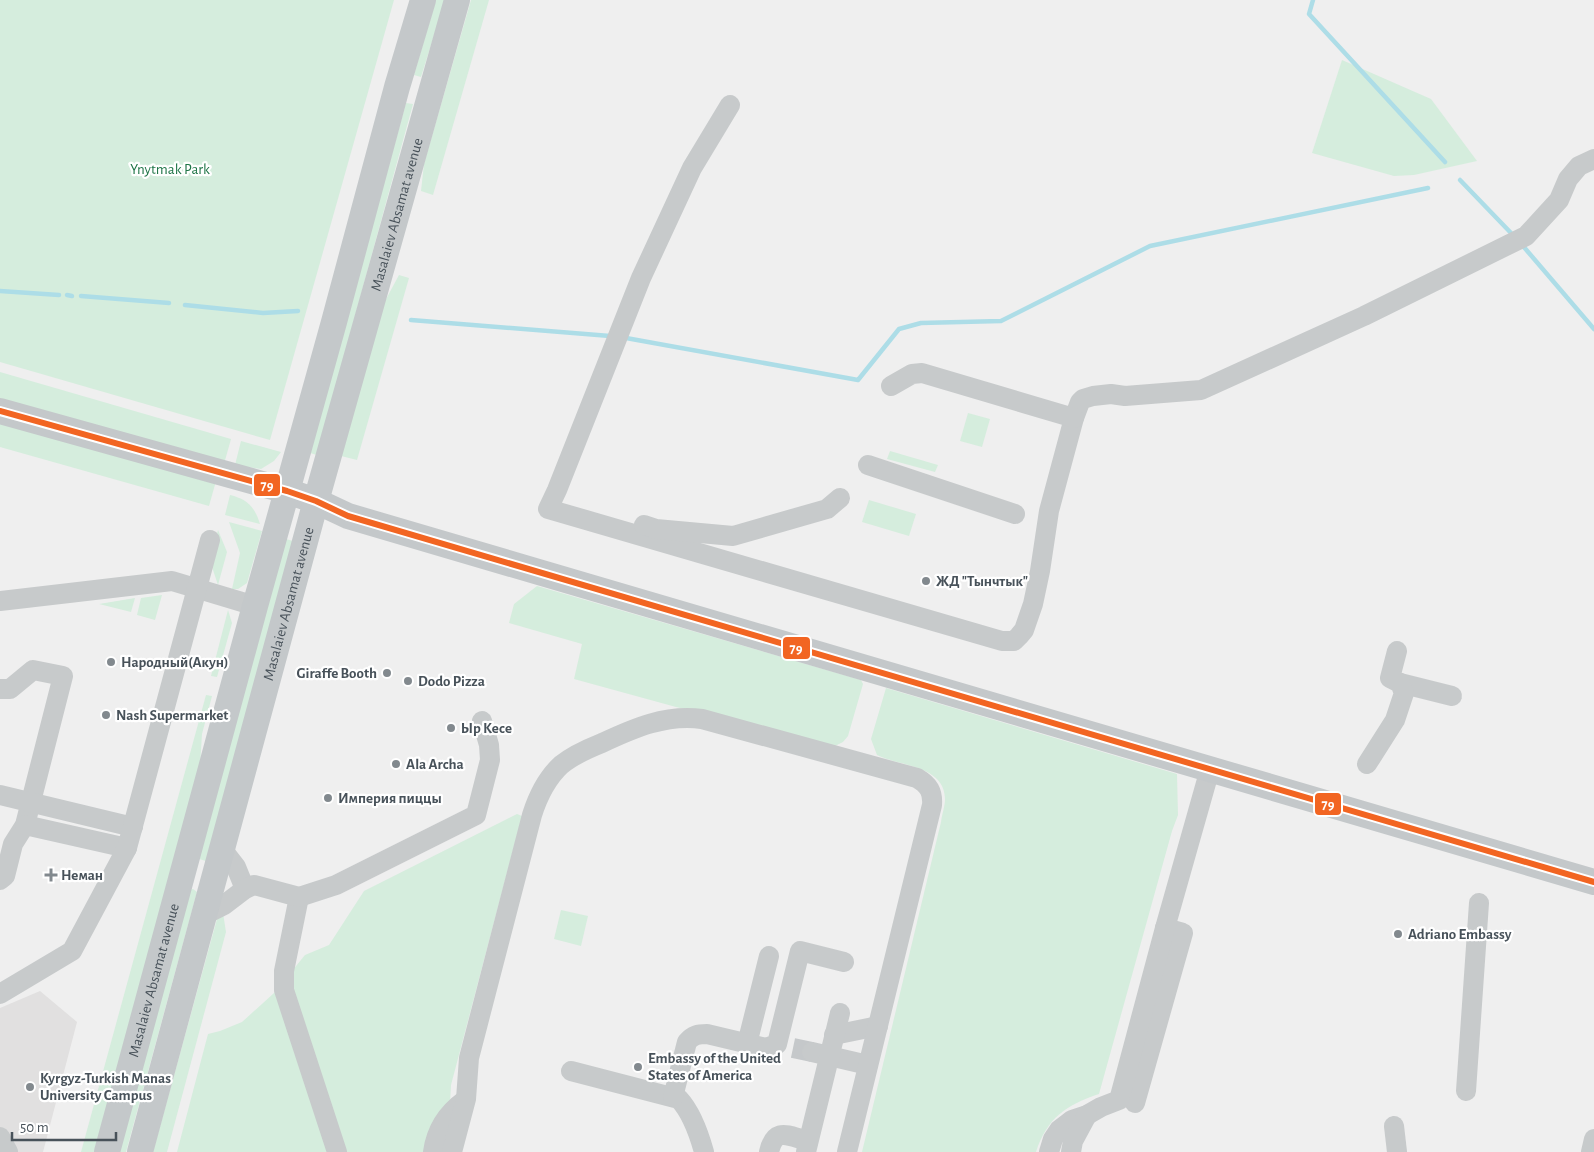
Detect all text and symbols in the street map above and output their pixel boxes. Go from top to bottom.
street label: Masalaiev Absamat avenue [368,136,426,293]
park label: Ynytmak Park [130,162,210,177]
line badge: 79 [253,473,281,497]
text: 79 [261,479,274,493]
street label: Masalaiev Absamat avenue [261,525,317,682]
place label: ЖД "Тынчтык" [936,574,1028,589]
marker: ЖД "Тынчтык" [920,575,932,587]
line badge: 79 [782,636,811,660]
text: 79 [790,642,803,656]
place label: Народный(Акун) [121,655,229,670]
marker: Народный(Акун) [105,656,117,668]
place label: Giraffe Booth [297,666,377,681]
marker: Giraffe Booth [381,667,393,679]
place label: Dodo Pizza [418,674,485,689]
marker: Dodo Pizza [402,675,414,687]
place label: Nash Supermarket [116,708,228,723]
marker: Nash Supermarket [100,709,112,721]
place label: Ыр Кесе [461,721,512,736]
marker: Ыр Кесе [445,722,457,734]
place label: Ala Archa [406,757,464,772]
marker: Ala Archa [390,758,402,770]
place label: Империя пиццы [338,791,442,806]
marker: Империя пиццы [322,792,334,804]
line badge: 79 [1314,792,1342,816]
text: 79 [1322,798,1335,812]
place label: Неман [61,868,103,883]
marker: Неман [45,869,57,881]
street label: Masalaiev Absamat avenue [126,902,182,1059]
place label: Adriano Embassy [1408,927,1512,942]
marker: Adriano Embassy [1392,928,1404,940]
place label: Embassy of the United States of America [648,1051,781,1083]
marker: Embassy of the United States of America [632,1061,644,1073]
place label: Kyrgyz-Turkish Manas University Campus [40,1071,171,1103]
marker: Kyrgyz-Turkish Manas University Campus [24,1081,36,1093]
scale bar [12,1110,116,1142]
text: 50 m [20,1120,49,1135]

